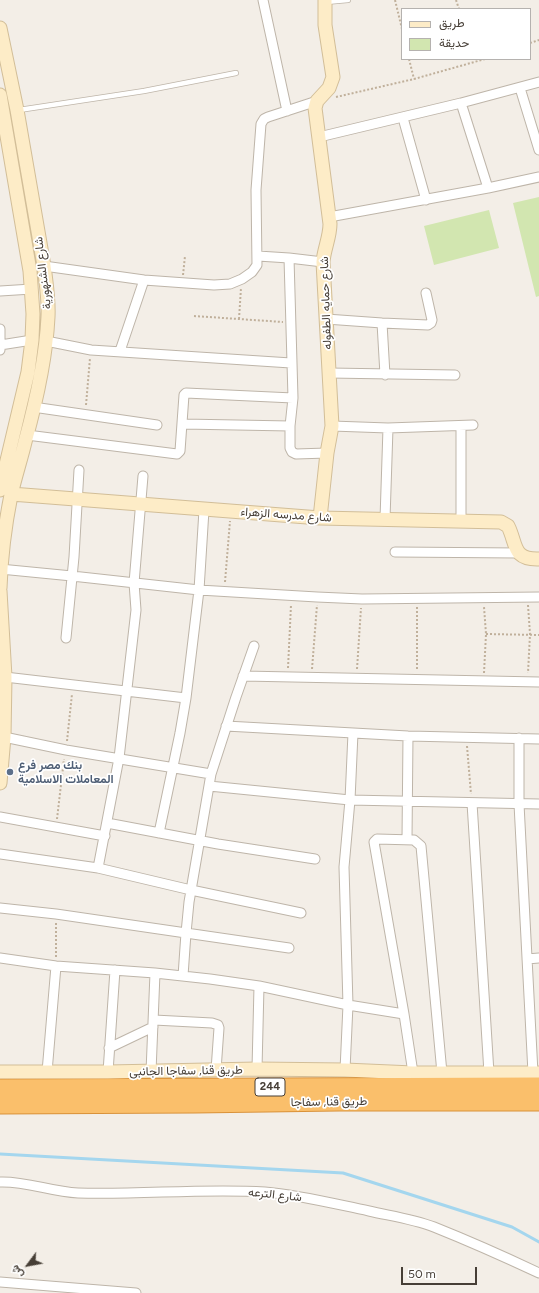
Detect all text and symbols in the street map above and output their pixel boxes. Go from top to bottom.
legend [401,8,531,60]
text: طريق [439,16,464,30]
text: حديقة [439,36,469,50]
street label: شارع الشنهورية [31,236,55,310]
street label: شارع حمايه الطفوله [317,256,335,350]
street label: شارع مدرسه الزهراء [240,505,332,525]
place label: بنك مصر فرع المعاملات الاسلامية [18,758,114,786]
marker: بنك مصر فرع المعاملات الاسلامية [5,767,15,777]
street label: طريق قنا, سفاجا الجانبى [129,1063,243,1079]
road number: 244 [255,1078,285,1096]
street label: طريق قنا, سفاجا [291,1094,367,1110]
street label: شارع الترعه [247,1185,303,1205]
north arrow [8,1245,48,1285]
scale bar [403,1259,479,1285]
text: ش [8,1263,26,1281]
text: 50 m [408,1267,436,1281]

